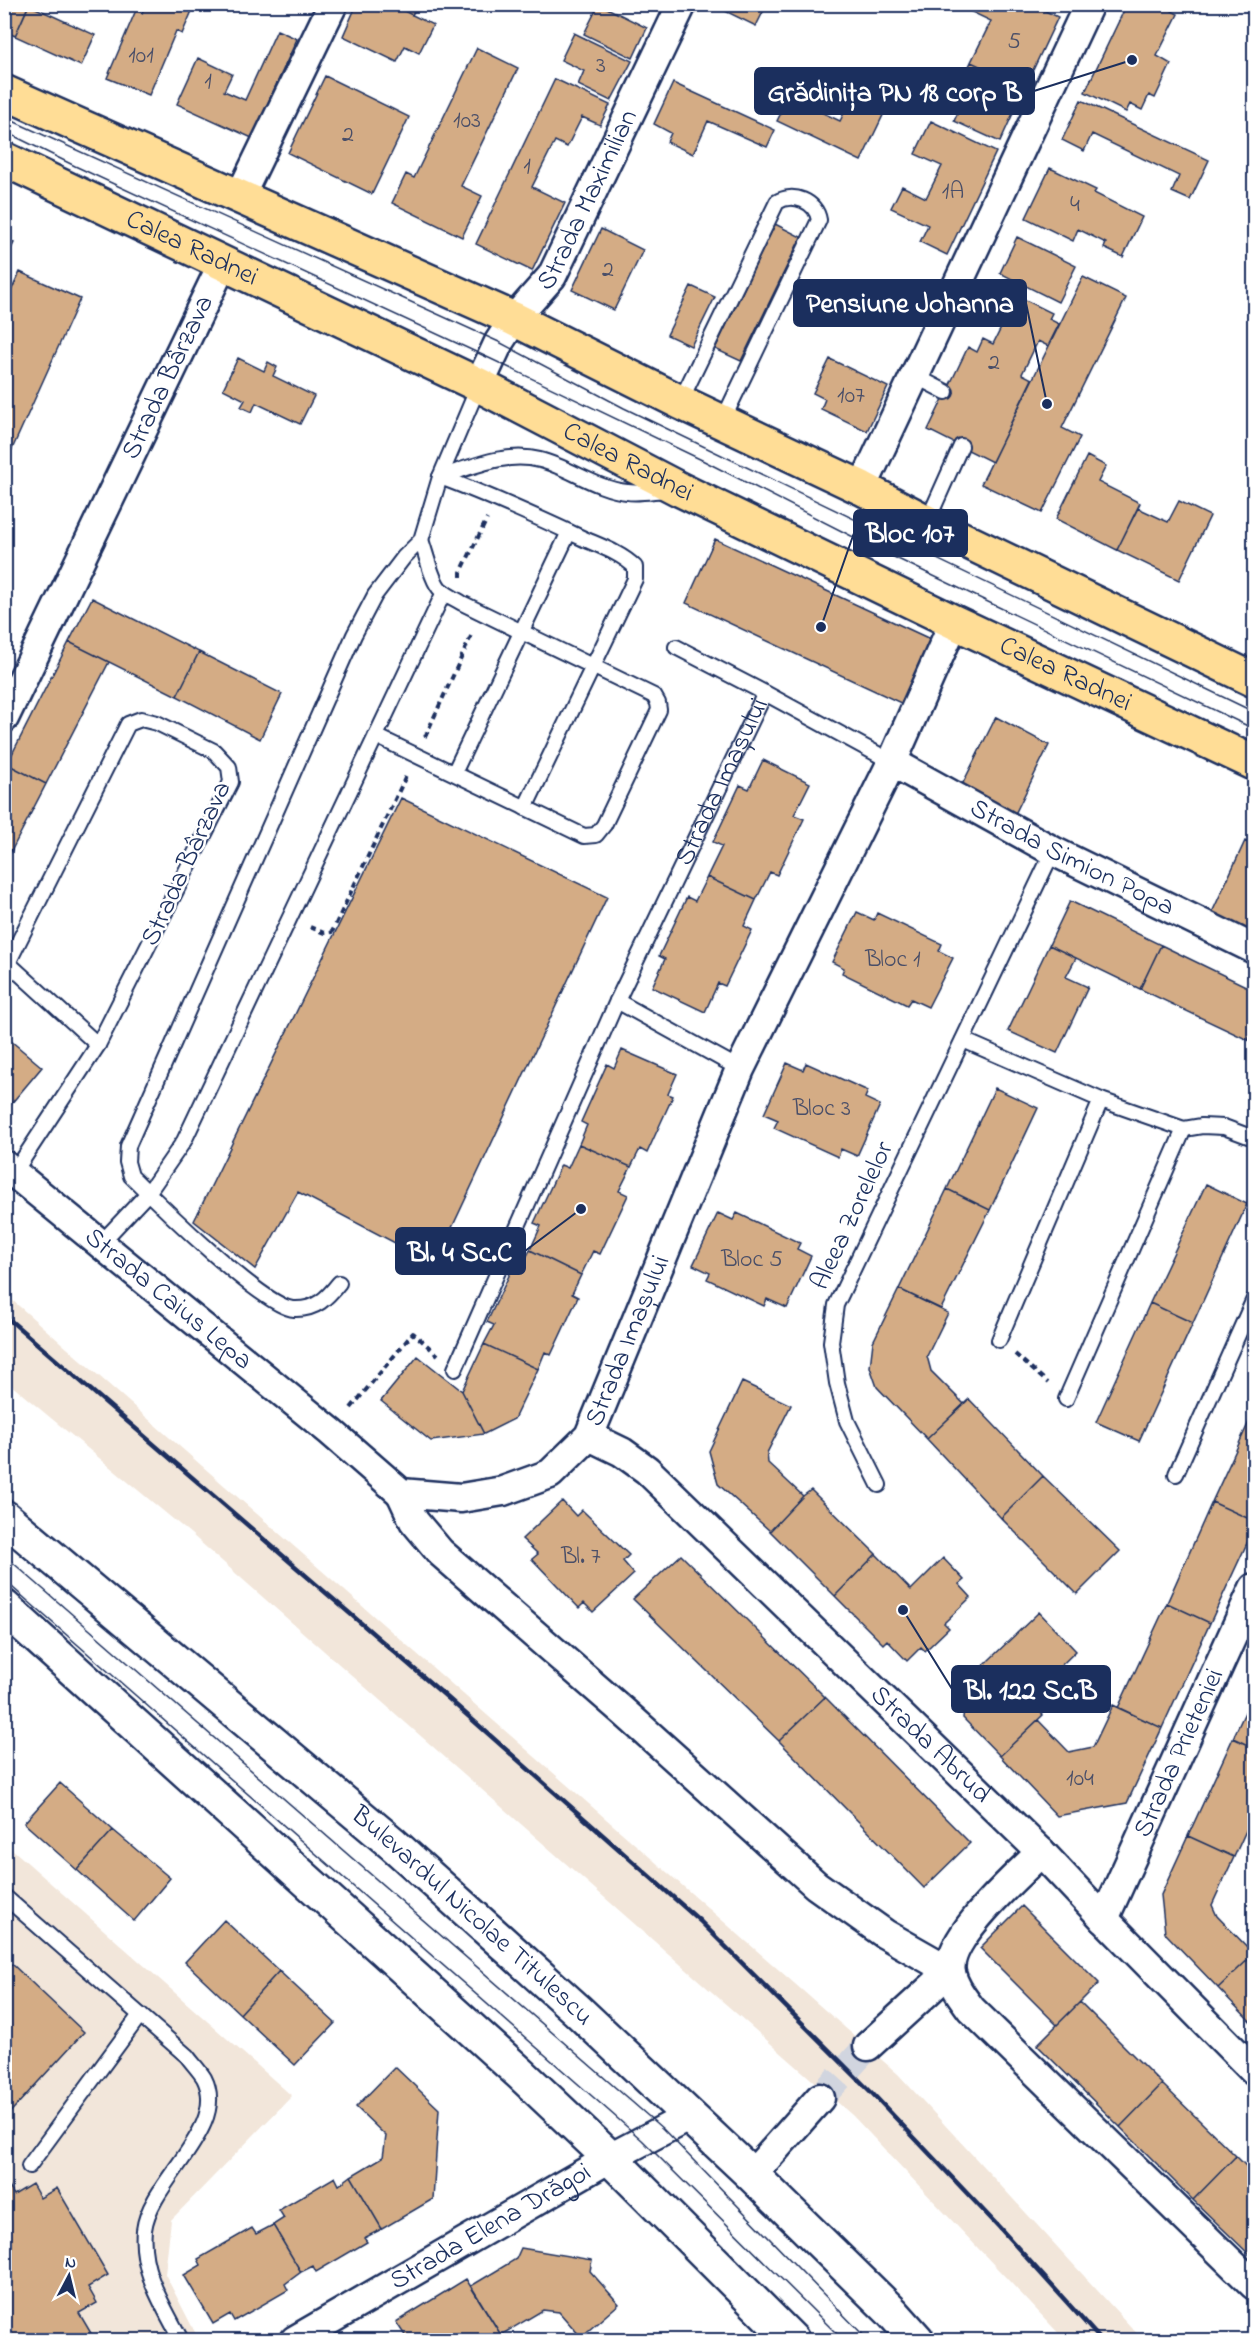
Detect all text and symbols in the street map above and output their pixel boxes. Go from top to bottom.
house number: 5 [1007,25,1021,60]
house number: 101 [128,39,154,74]
house number: 3 [596,49,606,84]
house number: 1 [204,65,212,100]
callout: Grădinița PN 18 corp B [755,68,1034,114]
text: Grădinița PN 18 corp B [767,74,1023,115]
street label: Strada Maximilian [528,103,648,300]
house number: 103 [453,104,481,139]
house number: 2 [342,118,354,153]
house number: 1 [523,150,531,185]
house number: 1A [942,175,964,210]
house number: 4 [1070,188,1080,223]
street label: Calea Radnei [119,200,265,297]
house number: 2 [602,253,614,288]
callout: Pensiune Johanna [794,280,1026,326]
text: Pensiune Johanna [806,285,1014,326]
street label: Strada Bârzava [112,289,224,466]
house number: 2 [988,346,1000,381]
house number: 107 [837,379,865,414]
street label: Calea Radnei [556,412,700,513]
callout: Bloc 107 [854,510,967,556]
text: Bloc 107 [864,515,955,556]
street label: Calea Radnei [993,626,1138,722]
street label: Strada Imașului [665,692,779,872]
street label: Strada Bârzava [132,775,242,953]
street label: Strada Simion Popa [962,789,1181,927]
house number: Bloc 1 [864,943,921,978]
house number: Bloc 3 [792,1092,851,1127]
street label: Aleea Zorelelor [801,1135,905,1297]
street label: Strada Caius Lepa [76,1218,261,1380]
callout: Bl. 4 Sc.C [396,1228,525,1274]
text: Bl. 4 Sc.C [406,1234,512,1275]
house number: Bloc 5 [720,1243,783,1278]
street label: Strada Imașului [575,1249,681,1432]
house number: Bl. 7 [560,1540,601,1575]
street label: Strada Prieteniei [1124,1662,1234,1844]
callout: Bl. 122 Sc.B [952,1666,1110,1712]
text: Bl. 122 Sc.B [962,1672,1098,1713]
street label: Strada Abrud [861,1676,1000,1813]
house number: 104 [1066,1762,1094,1797]
street label: Bulevardul Nicolae Titulescu [341,1796,602,2035]
street label: Strada Elena Drăgoi [383,2153,599,2300]
north arrow [39,2246,99,2306]
text: N [64,2251,78,2276]

